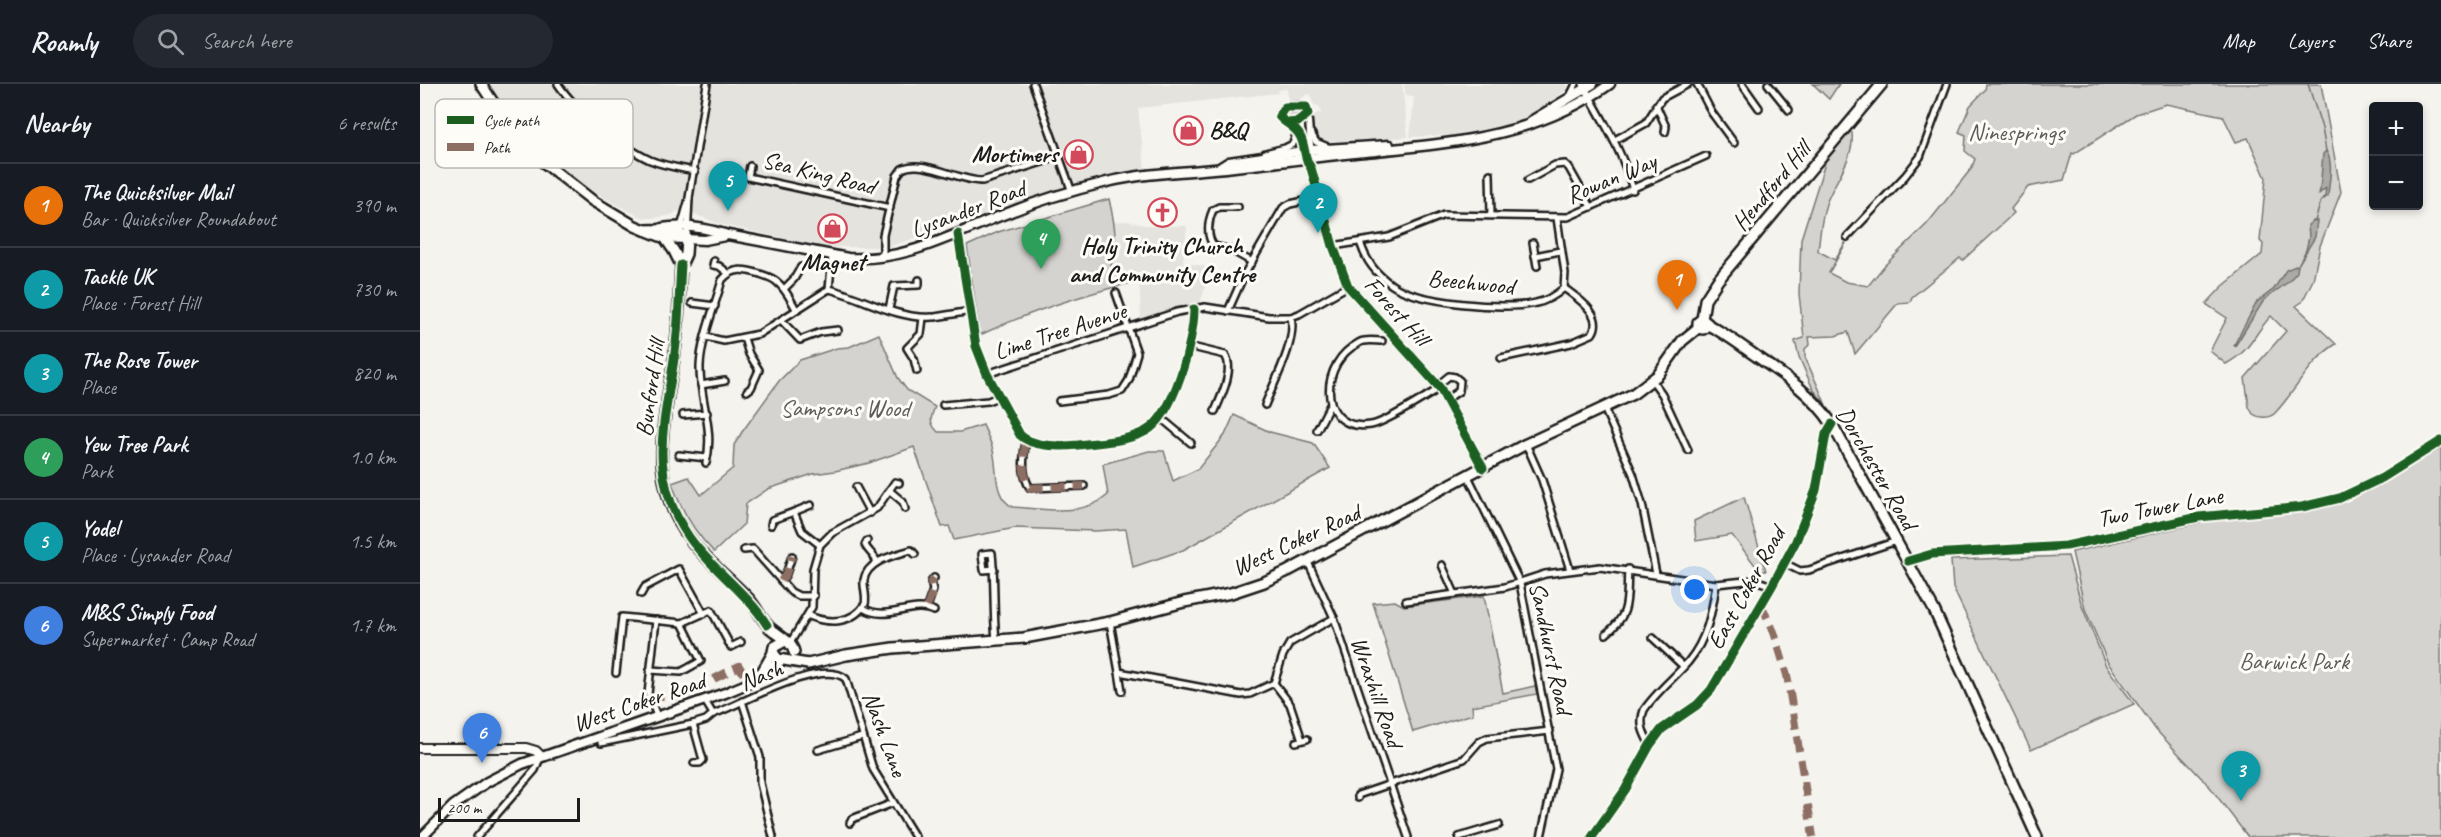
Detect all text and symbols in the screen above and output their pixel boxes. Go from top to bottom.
search box [133,14,553,68]
text: Roamly [30,24,97,59]
icon: search [154,25,187,58]
text: Search here [202,27,292,55]
text: Map [2222,28,2255,54]
text: Layers [2288,28,2334,54]
text: Share [2367,28,2411,54]
legend [435,99,633,168]
map controls [2369,102,2423,210]
button: + [2369,102,2423,156]
text: Nearby [24,107,89,140]
text: 6 results [337,111,396,136]
text: Cycle path [484,111,540,131]
shop icon: B&Q [1172,114,1204,146]
place label: B&Q [1209,115,1250,145]
park label: Ninesprings [1968,117,2067,147]
street label: Hendford Hill [1725,132,1819,237]
text: Path [484,138,511,158]
shop icon: Mortimers [1063,138,1095,170]
place label: Mortimers [972,139,1061,169]
street label: Sea King Road [760,145,882,202]
street label: Rowan Way [1561,145,1662,210]
button: − [2369,156,2423,210]
pin: 5 [708,162,748,211]
street label: Lysander Road [907,172,1033,245]
text: The Quicksilver Mail [81,179,231,207]
pin: 2 [1298,184,1338,233]
text: 1 [39,193,48,218]
text: 390 m [353,193,396,218]
church icon: Holy Trinity Church and Community Centre [1146,197,1178,229]
text: Bar · Quicksilver Roundabout [81,207,276,232]
shop icon: Magnet [817,213,849,245]
pin: 4 [1022,220,1060,269]
place label: Holy Trinity Church and Community Centre [1069,231,1257,289]
place label: Magnet [801,247,869,277]
pin: 1 [1658,260,1696,310]
text: Tackle UK [81,263,154,291]
street label: Beechwood [1427,263,1519,302]
street label: Forest Hill [1358,270,1439,355]
text: 2 [39,277,48,302]
text: 730 m [353,277,396,302]
text: Place · Forest Hill [81,291,199,316]
street label: Lime Tree Avenue [990,295,1132,366]
street label: Bunford Hill [628,334,672,438]
text: The Rose Tower [81,347,197,375]
text: 3 [39,361,48,386]
text: 820 m [353,361,396,386]
text: Place [81,375,116,400]
park label: Sampsons Wood [780,393,913,423]
street label: Dorchester Road [1830,401,1926,538]
text: Yew Tree Park [81,431,187,459]
text: 4 [39,445,48,470]
text: 1.0 km [350,445,396,470]
text: Park [81,459,113,484]
street label: Two Tower Lane [2095,480,2227,534]
street label: West Coker Road [1227,496,1368,583]
text: Yodel [81,515,119,543]
street label: East Coker Road [1700,518,1794,654]
text: 5 [39,529,48,554]
text: 1.5 km [350,529,396,554]
text: Place · Lysander Road [81,543,230,568]
your location [1680,575,1709,604]
street label: Sandhurst Road [1522,580,1580,720]
text: M&S Simply Food [81,599,213,627]
text: 6 [39,613,48,638]
text: 1.7 km [350,613,396,638]
text: Supermarket · Camp Road [81,627,254,652]
street label: Wraxhill Road [1344,633,1411,755]
park label: Barwick Park [2239,646,2351,676]
street label: Nash [735,652,788,697]
street label: West Coker Road [569,664,712,739]
street label: Nash Lane [856,687,915,783]
pin: 6 [462,714,502,763]
pin: 3 [2222,752,2260,801]
scale bar [438,795,580,822]
text: 200 m [447,798,481,818]

